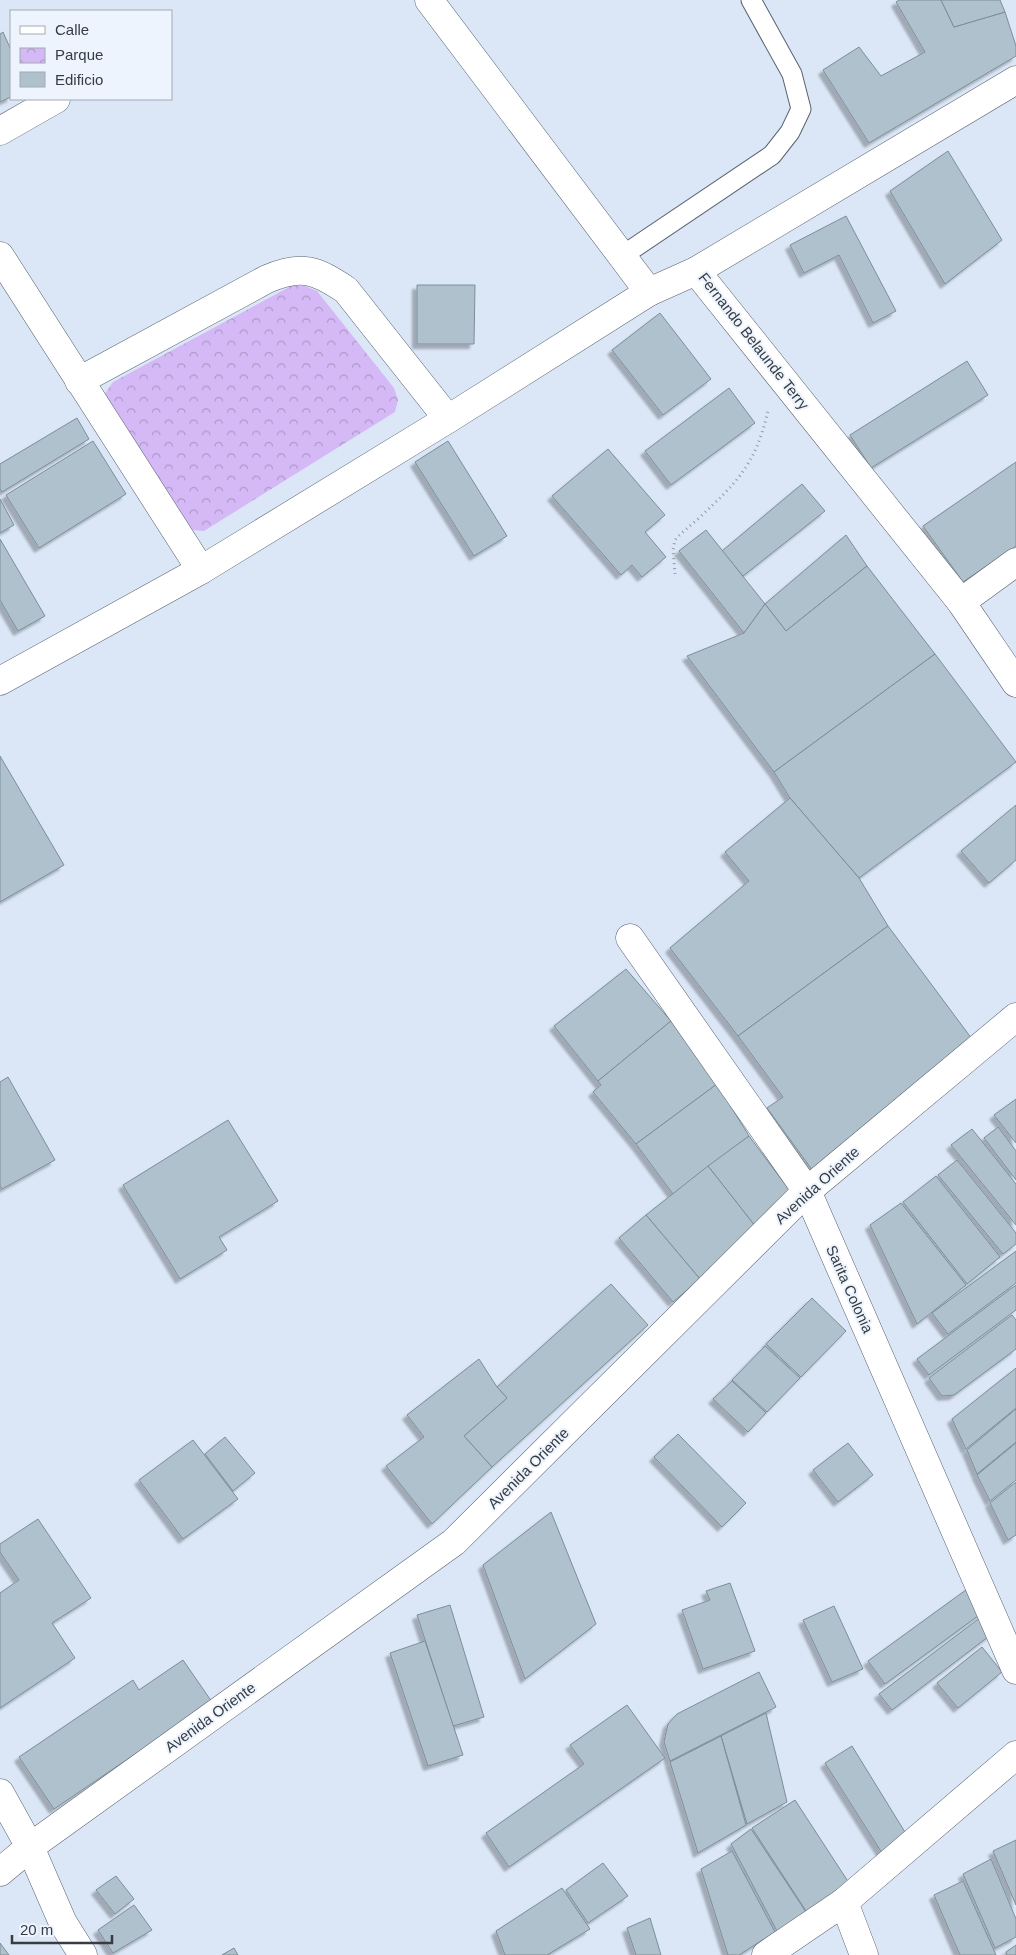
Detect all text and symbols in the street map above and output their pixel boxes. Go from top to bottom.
legend [10,10,172,100]
text: Calle [55,21,89,38]
text: Parque [55,46,103,63]
text: Edificio [55,71,103,88]
street label: Fernando Belaunde Terry [695,269,813,413]
street label: Avenida Oriente [771,1143,863,1227]
street label: Sarita Colonia [823,1243,877,1336]
street label: Avenida Oriente [484,1424,572,1512]
street label: Avenida Oriente [162,1679,258,1755]
scale bar [12,1912,112,1944]
text: 20 m [20,1921,53,1938]

